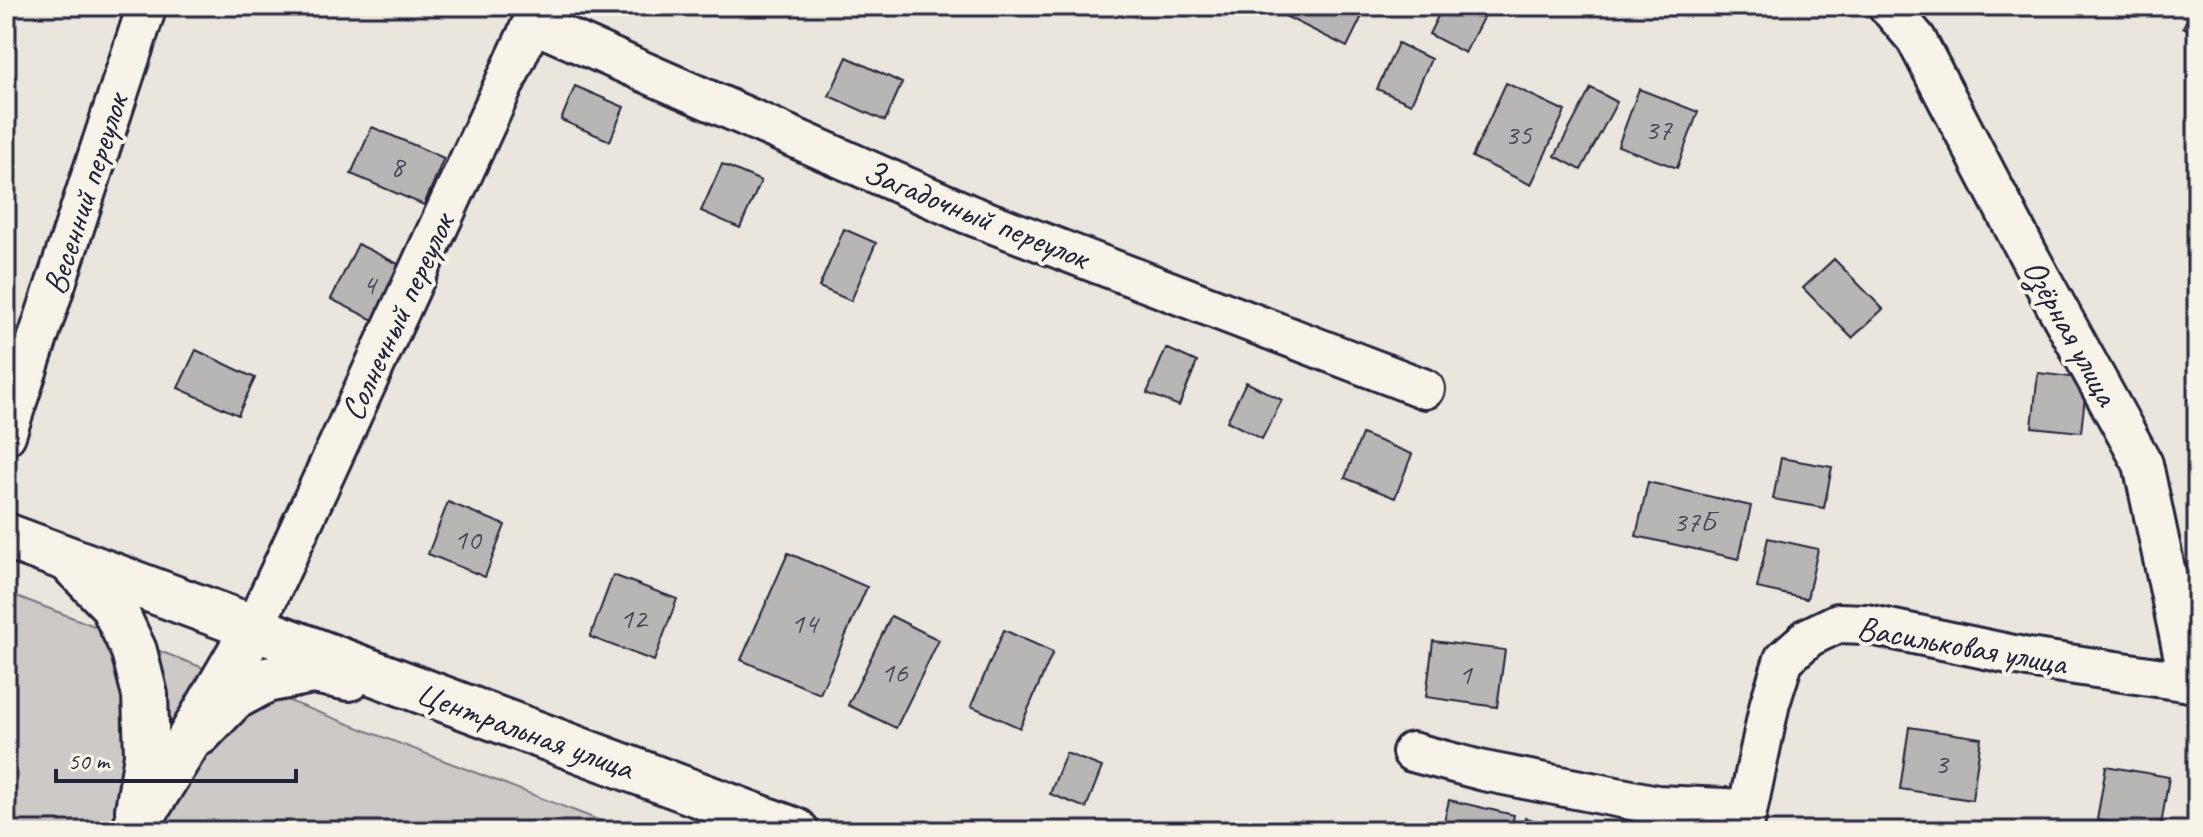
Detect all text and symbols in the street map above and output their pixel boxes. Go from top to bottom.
street label: Весенний переулок [32,85,139,300]
house number: 37 [1645,110,1673,148]
house number: 35 [1505,115,1533,153]
house number: 8 [390,147,406,185]
street label: Загадочный переулок [857,149,1098,280]
street label: Солнечный переулок [330,204,465,427]
street label: Озёрная улица [2013,252,2130,415]
house number: 4 [362,265,378,303]
house number: 37Б [1673,502,1720,540]
house number: 10 [454,520,483,558]
house number: 12 [620,599,649,637]
house number: 14 [791,604,820,642]
street label: Васильковая улица [1854,605,2072,685]
house number: 16 [881,653,909,691]
house number: 1 [1458,655,1473,693]
street label: Центральная улица [411,671,641,790]
scale bar [56,733,296,783]
house number: 3 [1934,744,1950,782]
text: 50 m [68,746,111,776]

